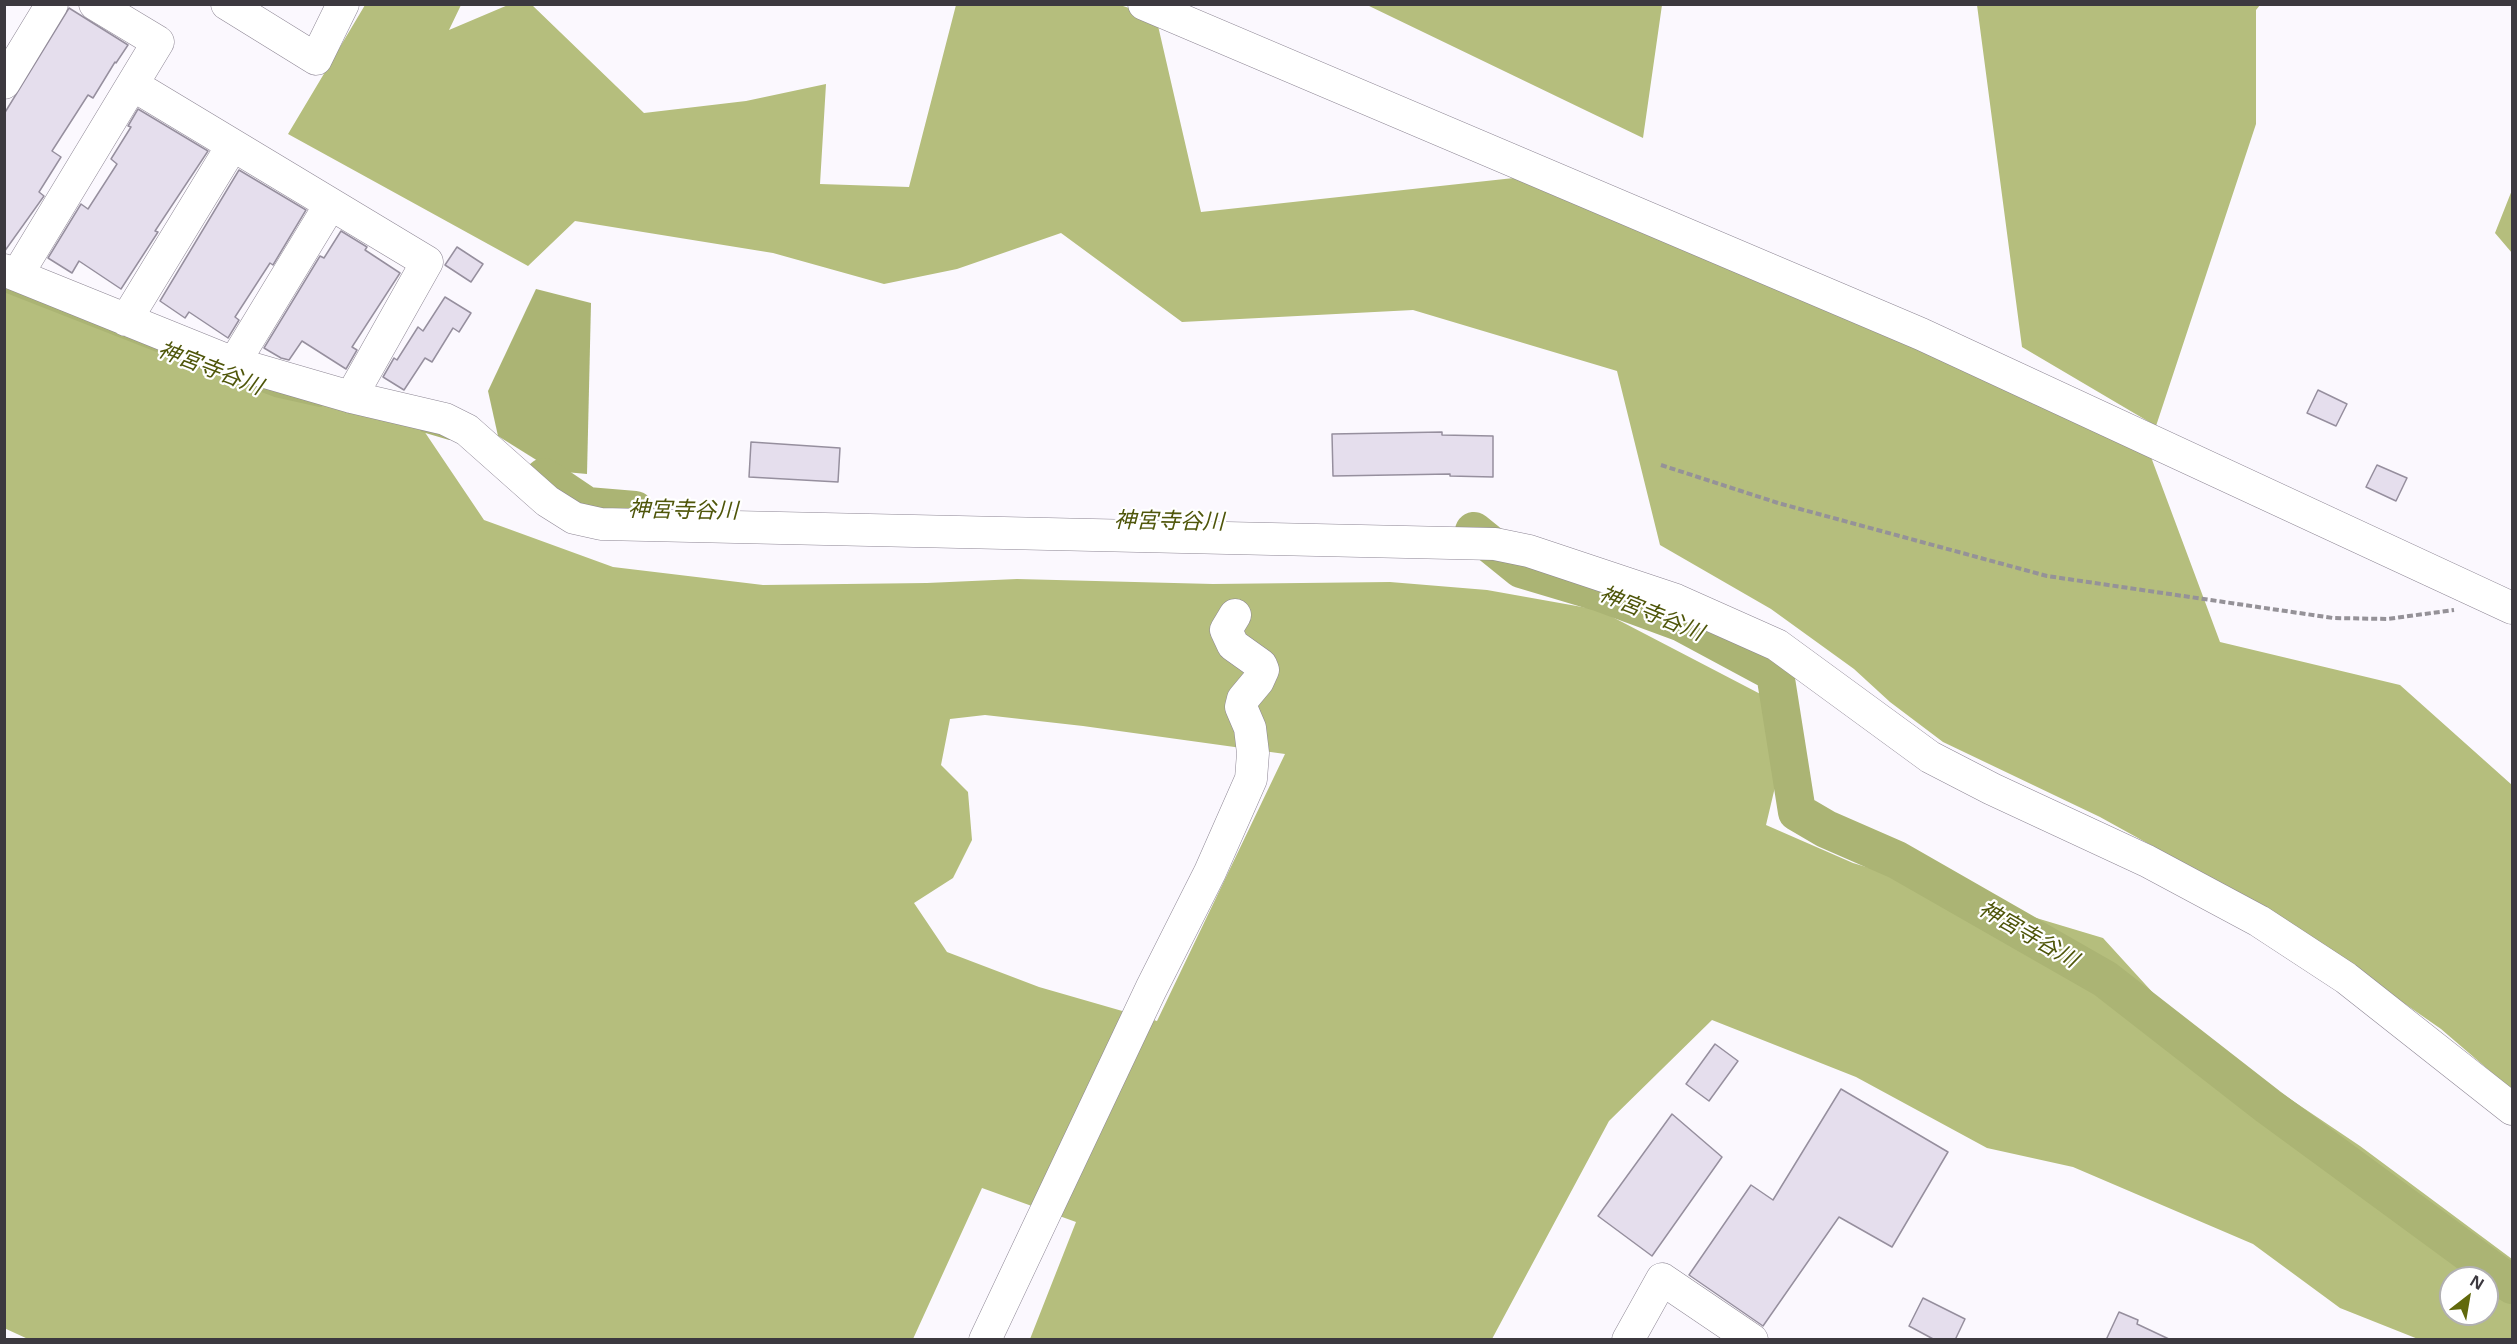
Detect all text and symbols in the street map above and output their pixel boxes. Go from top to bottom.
water label: 神宮寺谷川 [154,337,266,401]
water label: 神宮寺谷川 [628,497,738,525]
water label: 神宮寺谷川 [1114,508,1224,536]
water label: 神宮寺谷川 [1595,581,1707,647]
water label: 神宮寺谷川 [1974,896,2082,974]
north arrow [2439,1266,2499,1326]
text: N [2466,1270,2488,1295]

